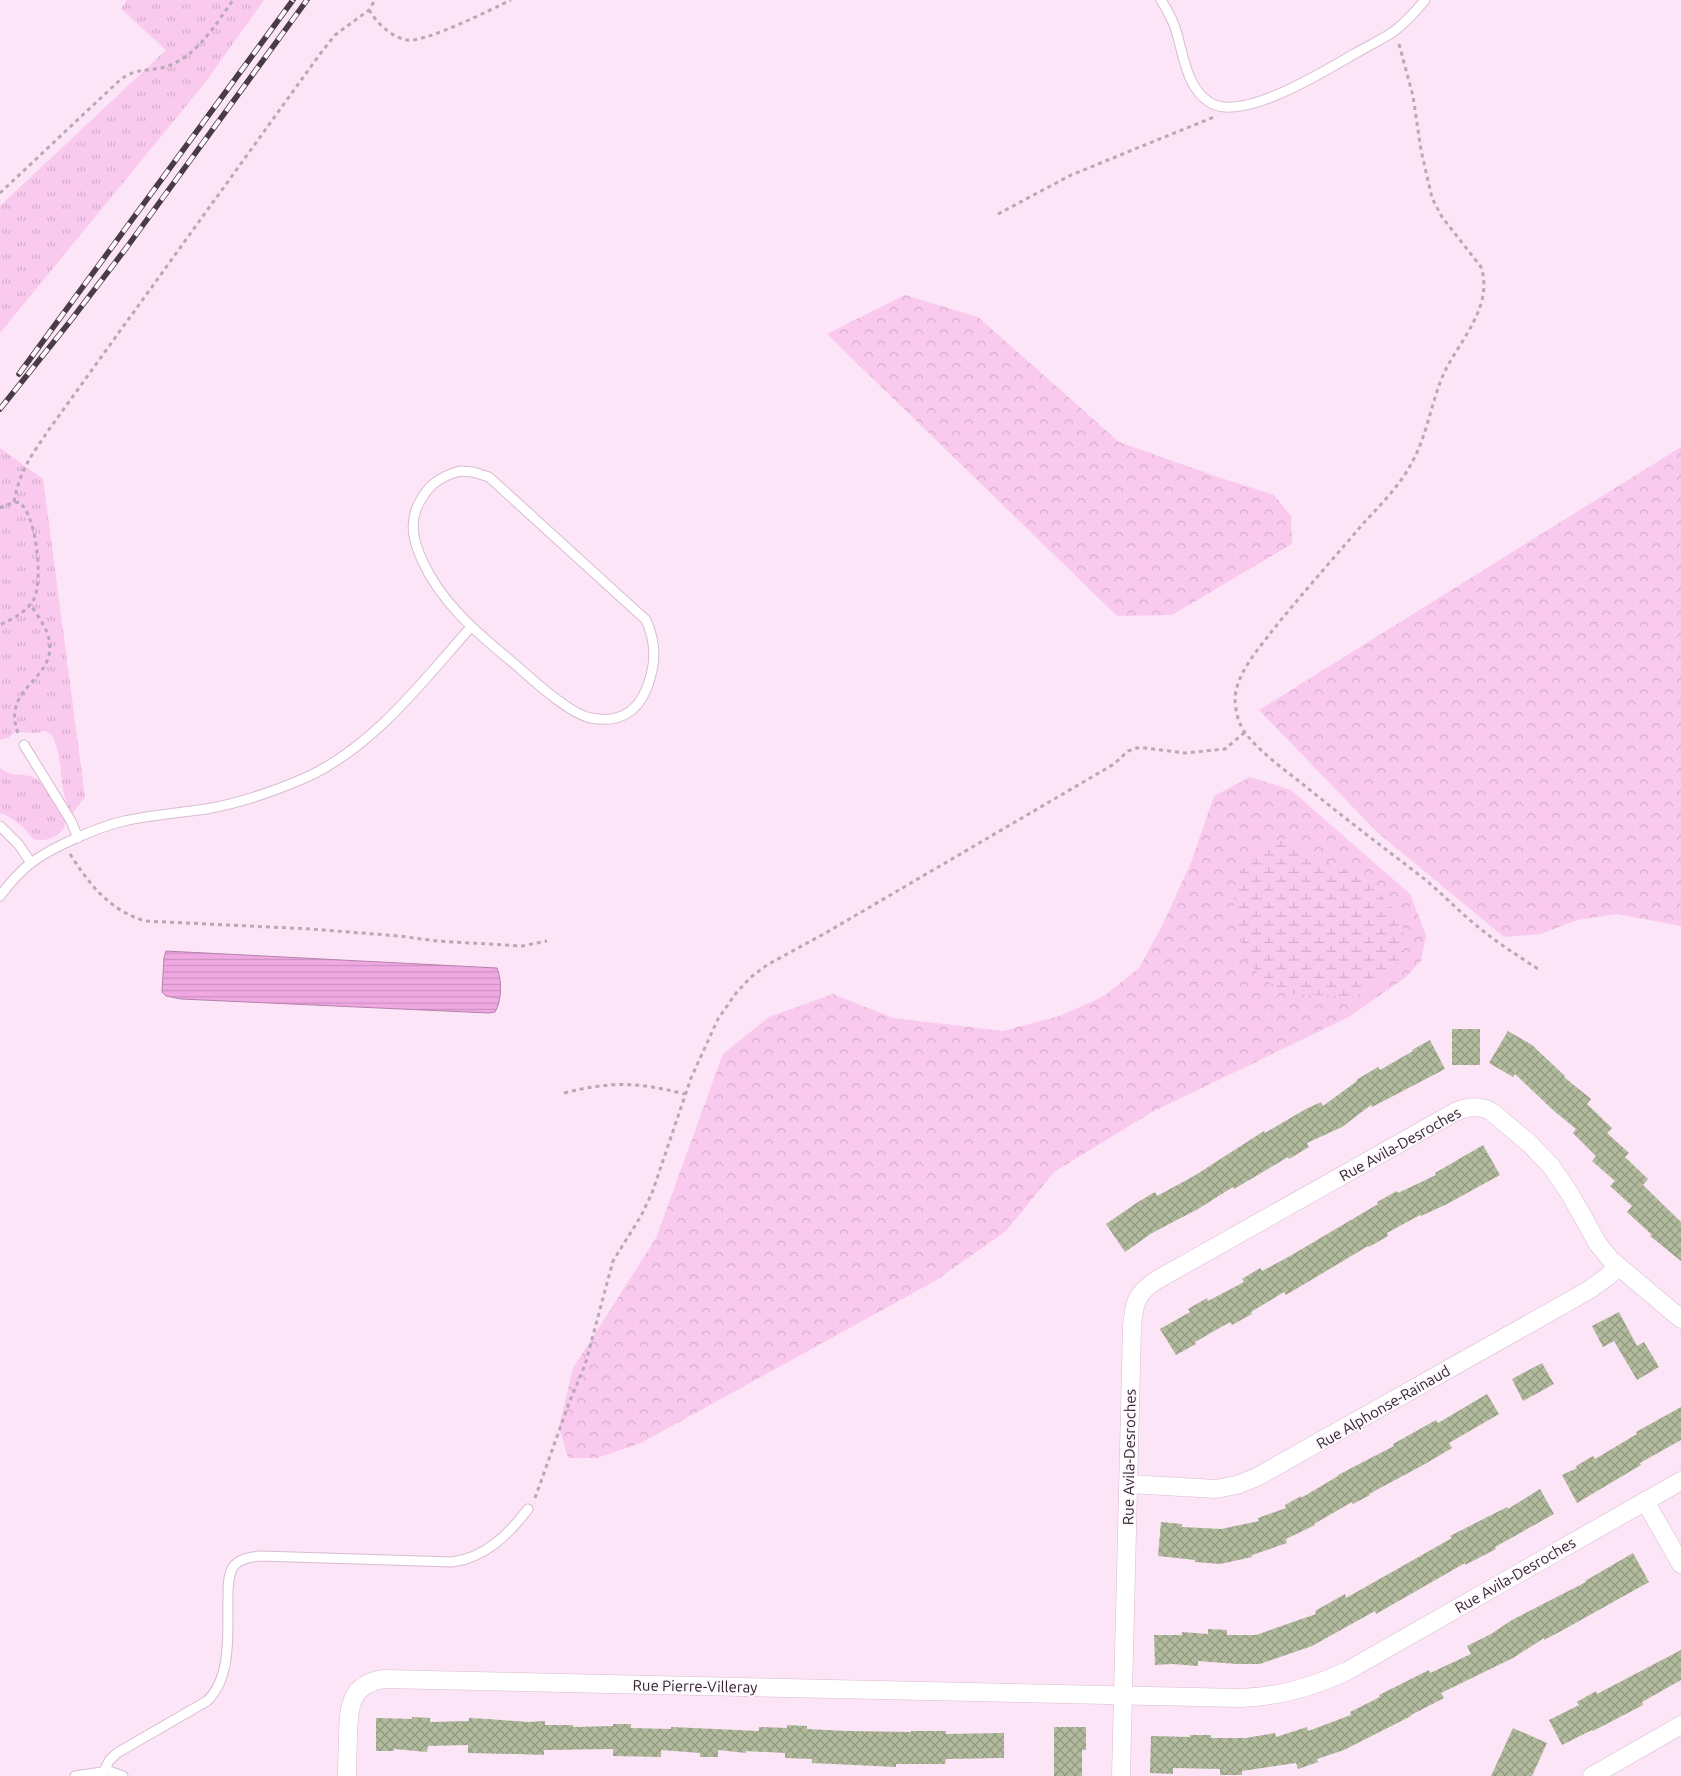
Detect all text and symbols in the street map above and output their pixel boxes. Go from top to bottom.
street label: Rue Avila-Desroches [1336,1104,1464,1184]
street label: Rue Alphonse-Rainaud [1313,1362,1453,1452]
street label: Rue Avila-Desroches [1119,1389,1139,1525]
street label: Rue Avila-Desroches [1452,1534,1578,1616]
street label: Rue Pierre-Villeray [632,1676,758,1696]

